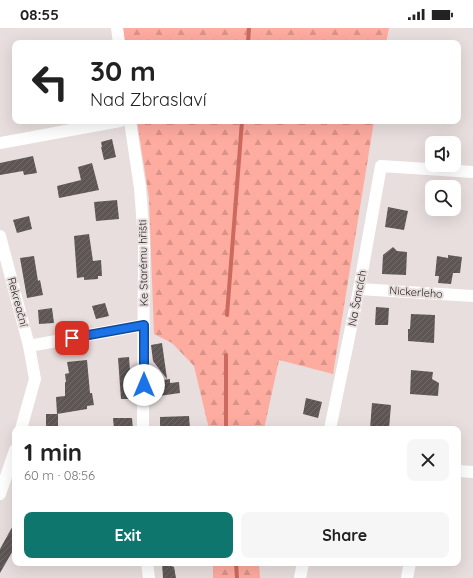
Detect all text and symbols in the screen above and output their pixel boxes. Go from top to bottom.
text: 08:55 [20,5,59,24]
text: 30 m [90,53,156,88]
icon: left [24,56,76,108]
text: Nad Zbraslaví [90,88,207,111]
map controls [425,136,461,216]
button: sound [425,136,461,172]
button: search [425,180,461,216]
street label: Ke Starému hřišti [135,220,151,306]
street label: Na Šancích [345,269,369,327]
street label: Rekreační [5,276,31,329]
street label: Nickerleho [389,283,444,301]
pin [55,321,89,355]
icon: arrive [61,327,83,349]
position arrow [123,364,165,406]
text: 1 min [24,437,82,467]
button: close [407,439,449,481]
text: 60 m · 08:56 [24,467,95,483]
button: Exit [24,512,233,558]
button: Share [241,512,449,558]

